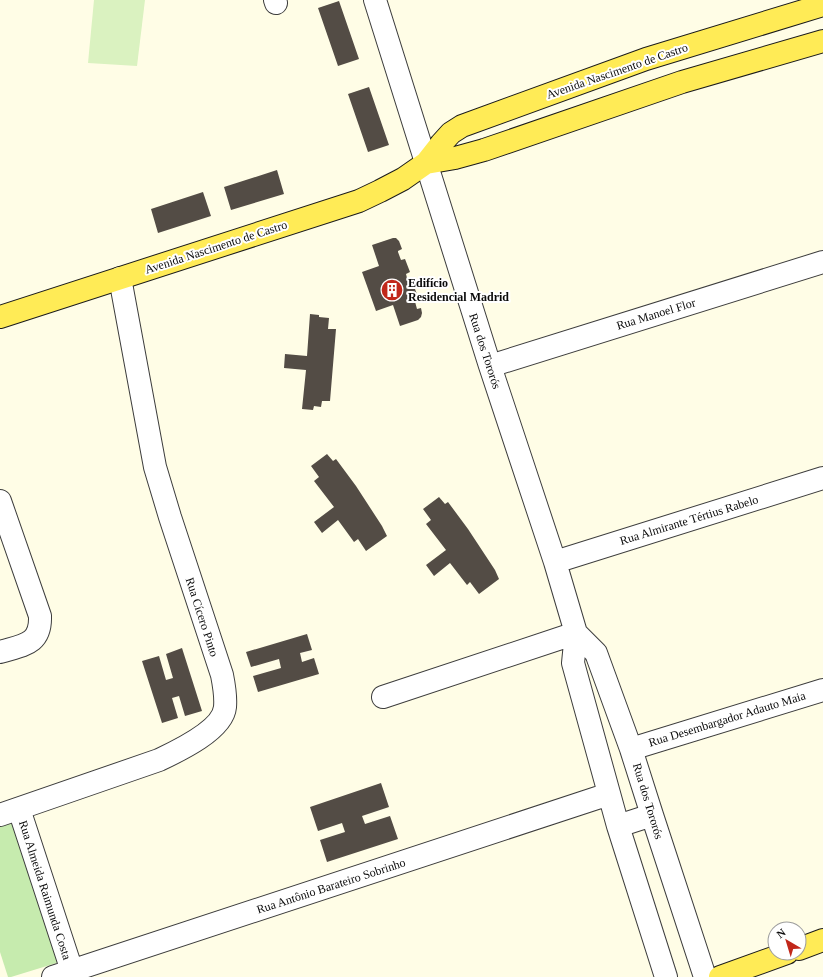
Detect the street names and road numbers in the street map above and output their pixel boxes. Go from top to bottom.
street label: Avenida Nascimento de Castro [544,40,690,102]
street label: Avenida Nascimento de Castro [143,217,289,277]
street label: Rua Manoel Flor [615,295,697,333]
street label: Rua dos Tororós [466,311,504,391]
street label: Rua Almirante Tértius Rabelo [618,492,760,548]
street label: Rua Cícero Pinto [183,576,221,658]
street label: Rua Desembargador Adauto Maia [647,688,808,750]
street label: Rua dos Tororós [630,761,666,841]
street label: Rua Almeida Raimunda Costa [16,819,74,962]
street label: Rua Antônio Barateiro Sobrinho [255,855,407,917]

